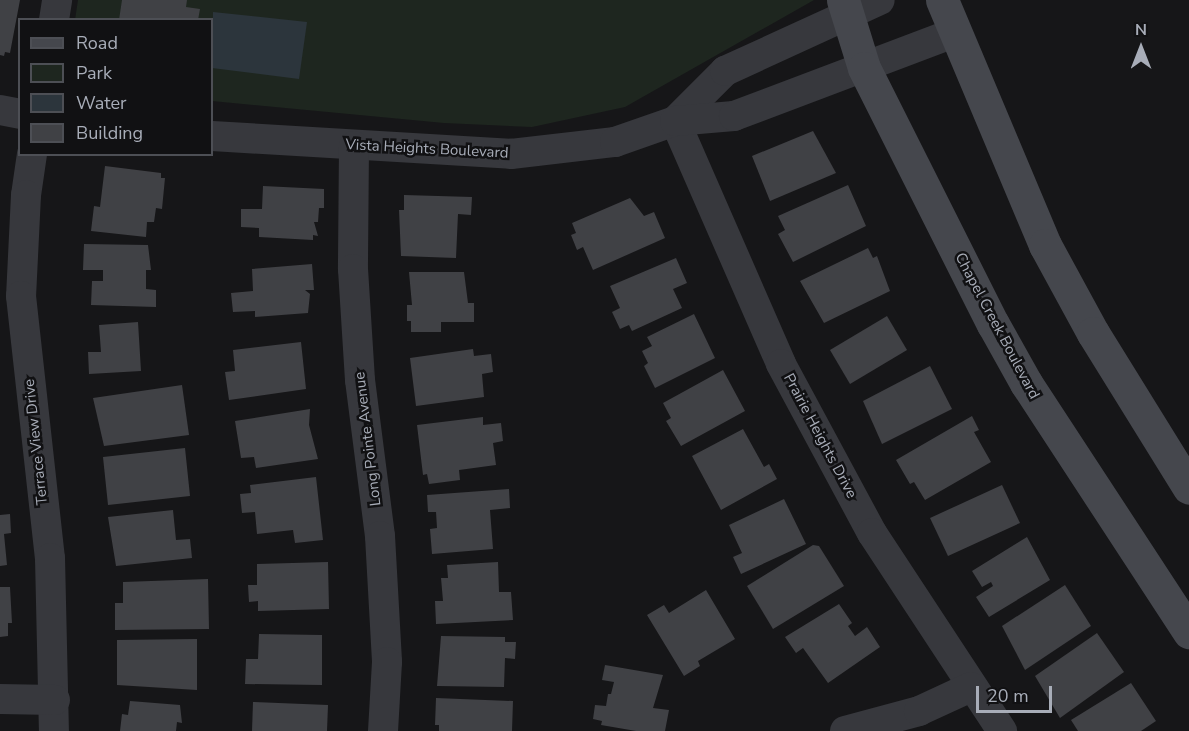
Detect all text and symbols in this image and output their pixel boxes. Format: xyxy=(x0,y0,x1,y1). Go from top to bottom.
legend xyxy=(18,18,213,156)
north arrow xyxy=(1111,18,1171,78)
text: N xyxy=(1135,19,1147,41)
text: Road xyxy=(76,31,118,55)
text: Park xyxy=(76,61,112,85)
text: Water xyxy=(76,91,127,115)
text: Building xyxy=(76,121,143,145)
street label: Vista Heights Boulevard xyxy=(345,136,509,162)
street label: Chapel Creek Boulevard xyxy=(951,250,1043,402)
street label: Prairie Heights Drive xyxy=(779,370,861,502)
street label: Long Pointe Avenue xyxy=(351,371,385,507)
street label: Terrace View Drive xyxy=(20,378,52,506)
scale bar xyxy=(979,674,1056,712)
text: 20 m xyxy=(987,684,1029,708)

